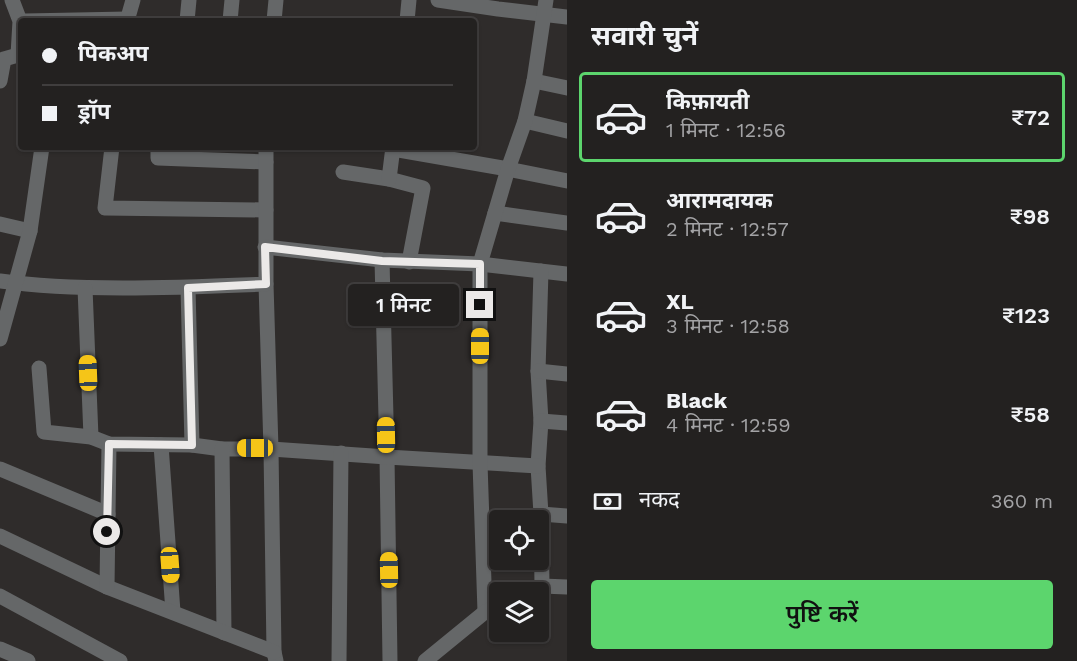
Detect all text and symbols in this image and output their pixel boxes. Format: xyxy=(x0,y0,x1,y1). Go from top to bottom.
text: सवारी चुनें xyxy=(591,20,698,52)
text: पिकअप xyxy=(78,41,149,66)
text: किफ़ायती xyxy=(666,89,750,114)
icon: car xyxy=(594,90,648,144)
text: ड्रॉप xyxy=(78,99,111,124)
text: ₹72 xyxy=(1011,105,1050,130)
text: 1 मिनट · 12:56 xyxy=(666,118,786,142)
text: आरामदायक xyxy=(666,188,773,213)
icon: car xyxy=(594,189,648,243)
text: ₹98 xyxy=(1010,204,1050,229)
text: 2 मिनट · 12:57 xyxy=(666,217,789,241)
callout: 1 मिनट xyxy=(348,284,459,326)
icon: car xyxy=(594,288,648,342)
text: XL xyxy=(666,289,694,314)
route end xyxy=(466,291,493,318)
text: 1 मिनट xyxy=(376,293,431,317)
text: ₹123 xyxy=(1002,303,1050,328)
text: 3 मिनट · 12:58 xyxy=(666,314,790,338)
car xyxy=(471,328,489,364)
car xyxy=(78,355,98,391)
icon: car xyxy=(594,387,648,441)
text: Black xyxy=(666,388,727,413)
text: ₹58 xyxy=(1011,402,1050,427)
text: 4 मिनट · 12:59 xyxy=(666,413,790,437)
car xyxy=(377,417,395,453)
car xyxy=(237,439,273,457)
icon: cash xyxy=(591,485,624,518)
text: नकद xyxy=(639,487,680,512)
text: 360 m xyxy=(991,489,1053,513)
map controls xyxy=(489,510,549,642)
button: locate xyxy=(489,510,549,570)
route start xyxy=(93,518,120,545)
car xyxy=(160,546,180,584)
car xyxy=(380,552,398,588)
button: पुष्टि करें xyxy=(591,580,1053,649)
button: layers xyxy=(489,582,549,642)

